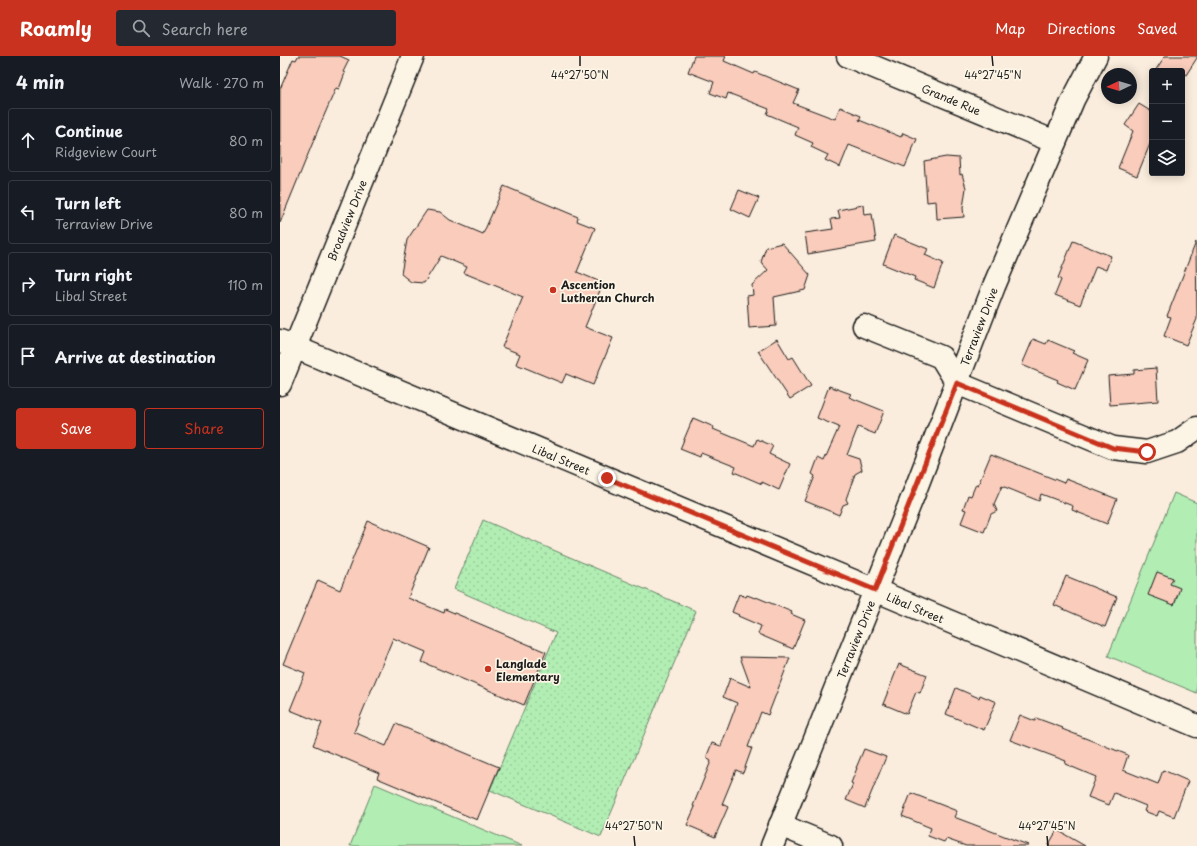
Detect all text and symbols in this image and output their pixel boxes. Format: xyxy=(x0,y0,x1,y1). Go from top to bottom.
search box xyxy=(116,10,396,46)
text: Roamly xyxy=(20,14,92,42)
icon: search xyxy=(130,17,152,39)
text: Search here xyxy=(162,17,248,40)
text: Map xyxy=(995,18,1025,39)
text: Directions xyxy=(1047,18,1115,39)
text: Saved xyxy=(1137,18,1177,39)
text: 44°27'50"N xyxy=(551,67,609,82)
text: 44°27'45"N xyxy=(965,67,1022,82)
north arrow xyxy=(1101,68,1137,104)
map controls xyxy=(1149,68,1185,176)
button: + xyxy=(1149,68,1185,104)
text: 4 min xyxy=(16,69,64,95)
text: Walk · 270 m xyxy=(179,73,264,92)
street label: Grande Rue xyxy=(919,79,984,119)
button: − xyxy=(1149,104,1185,140)
text: Continue xyxy=(55,119,123,142)
icon: ahead xyxy=(17,129,39,151)
text: 80 m xyxy=(229,131,263,150)
button: layers xyxy=(1149,140,1185,176)
text: Ridgeview Court xyxy=(55,142,157,161)
street label: Broadview Drive xyxy=(322,177,371,263)
text: Turn left xyxy=(55,191,121,214)
icon: left xyxy=(17,201,39,223)
text: 80 m xyxy=(229,203,263,222)
text: Terraview Drive xyxy=(55,214,153,233)
text: Turn right xyxy=(55,263,132,286)
icon: right xyxy=(17,273,39,295)
text: 110 m xyxy=(228,275,263,294)
place label: Ascention Lutheran Church xyxy=(560,276,655,306)
marker: Ascention Lutheran Church xyxy=(548,285,558,295)
street label: Terraview Drive xyxy=(956,285,1001,368)
text: Libal Street xyxy=(55,286,127,305)
icon: arrive xyxy=(17,345,39,367)
text: Arrive at destination xyxy=(55,345,216,368)
button: Save xyxy=(16,408,136,449)
button: Share xyxy=(144,408,264,449)
street label: Libal Street xyxy=(530,439,593,479)
route start xyxy=(1138,443,1156,461)
route end xyxy=(598,469,616,487)
street label: Libal Street xyxy=(884,587,947,627)
street label: Terraview Drive xyxy=(832,597,879,681)
place label: Langlade Elementary xyxy=(496,655,560,685)
marker: Langlade Elementary xyxy=(483,664,493,674)
text: 44°27'50"N xyxy=(605,818,663,833)
text: 44°27'45"N xyxy=(1019,818,1076,833)

